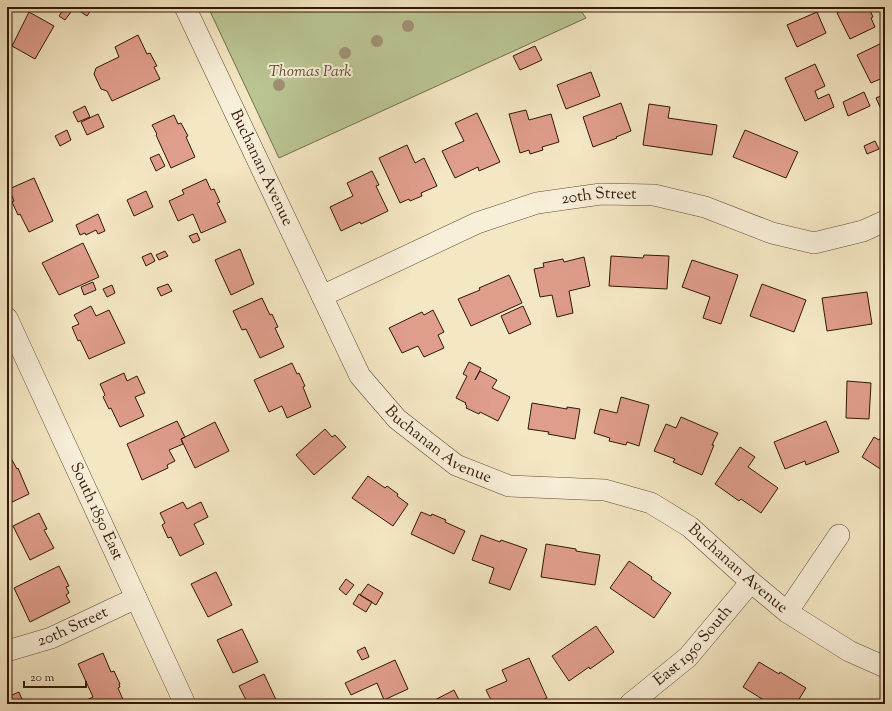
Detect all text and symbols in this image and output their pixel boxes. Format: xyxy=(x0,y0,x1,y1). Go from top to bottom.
park label: Thomas Park xyxy=(268,61,352,84)
street label: Buchanan Avenue xyxy=(224,106,299,230)
street label: 20th Street xyxy=(560,182,637,211)
street label: Buchanan Avenue xyxy=(379,401,495,489)
street label: South 1850 East xyxy=(64,459,129,565)
street label: Buchanan Avenue xyxy=(682,519,793,619)
street label: East 1950 South xyxy=(649,600,738,692)
street label: 20th Street xyxy=(35,601,112,653)
scale bar xyxy=(24,663,86,689)
text: 20 m xyxy=(30,669,55,687)

